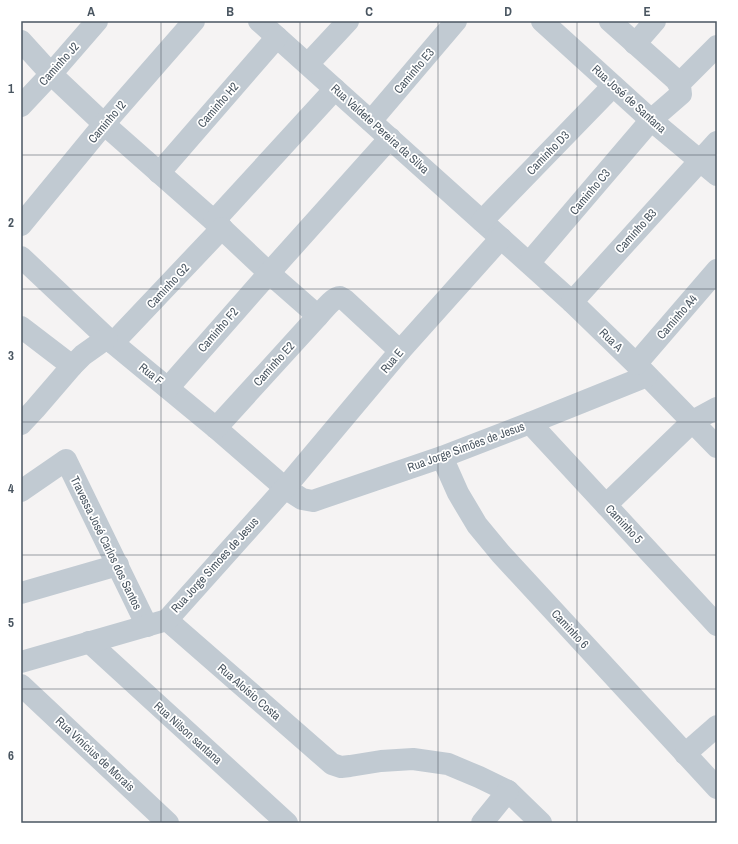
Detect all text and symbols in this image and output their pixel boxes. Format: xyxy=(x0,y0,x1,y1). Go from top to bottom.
text: A xyxy=(87,3,95,20)
text: B xyxy=(226,3,234,20)
text: C xyxy=(365,3,373,20)
text: D xyxy=(504,3,512,20)
text: E xyxy=(643,3,651,20)
street label: Caminho J2 xyxy=(35,39,83,89)
street label: Caminho E3 xyxy=(390,45,438,97)
street label: Rua José de Santana xyxy=(588,61,670,137)
street label: Caminho H2 xyxy=(194,79,242,131)
text: 1 xyxy=(8,80,14,97)
street label: Rua Valdete Pereira da Silva xyxy=(328,81,433,178)
street label: Caminho I2 xyxy=(85,97,129,147)
street label: Caminho D3 xyxy=(523,128,573,178)
street label: Caminho C3 xyxy=(566,166,614,218)
street label: Caminho B3 xyxy=(612,205,660,257)
text: 2 xyxy=(8,214,14,231)
street label: Caminho G2 xyxy=(143,260,193,312)
street label: Caminho A4 xyxy=(653,291,701,343)
street label: Caminho F2 xyxy=(194,304,242,356)
street label: Rua A xyxy=(596,325,627,355)
street label: Caminho E2 xyxy=(250,338,298,390)
street label: Rua E xyxy=(377,345,407,377)
text: 3 xyxy=(8,347,14,364)
street label: Rua F xyxy=(136,359,166,389)
street label: Rua Jorge Simões de Jesus xyxy=(405,418,527,476)
street label: Travessa José Carlos dos Santos xyxy=(67,474,145,613)
text: 4 xyxy=(8,480,14,497)
street label: Caminho 5 xyxy=(602,501,647,547)
street label: Rua Jorge Simoes de Jesus xyxy=(168,514,262,616)
street label: Caminho 6 xyxy=(548,606,592,652)
text: 5 xyxy=(8,614,14,631)
street label: Rua Aloísio Costa xyxy=(214,660,284,724)
street label: Rua Nilson santana xyxy=(151,698,226,768)
street label: Rua Vinícius de Morais xyxy=(52,713,138,795)
text: 6 xyxy=(8,747,14,764)

